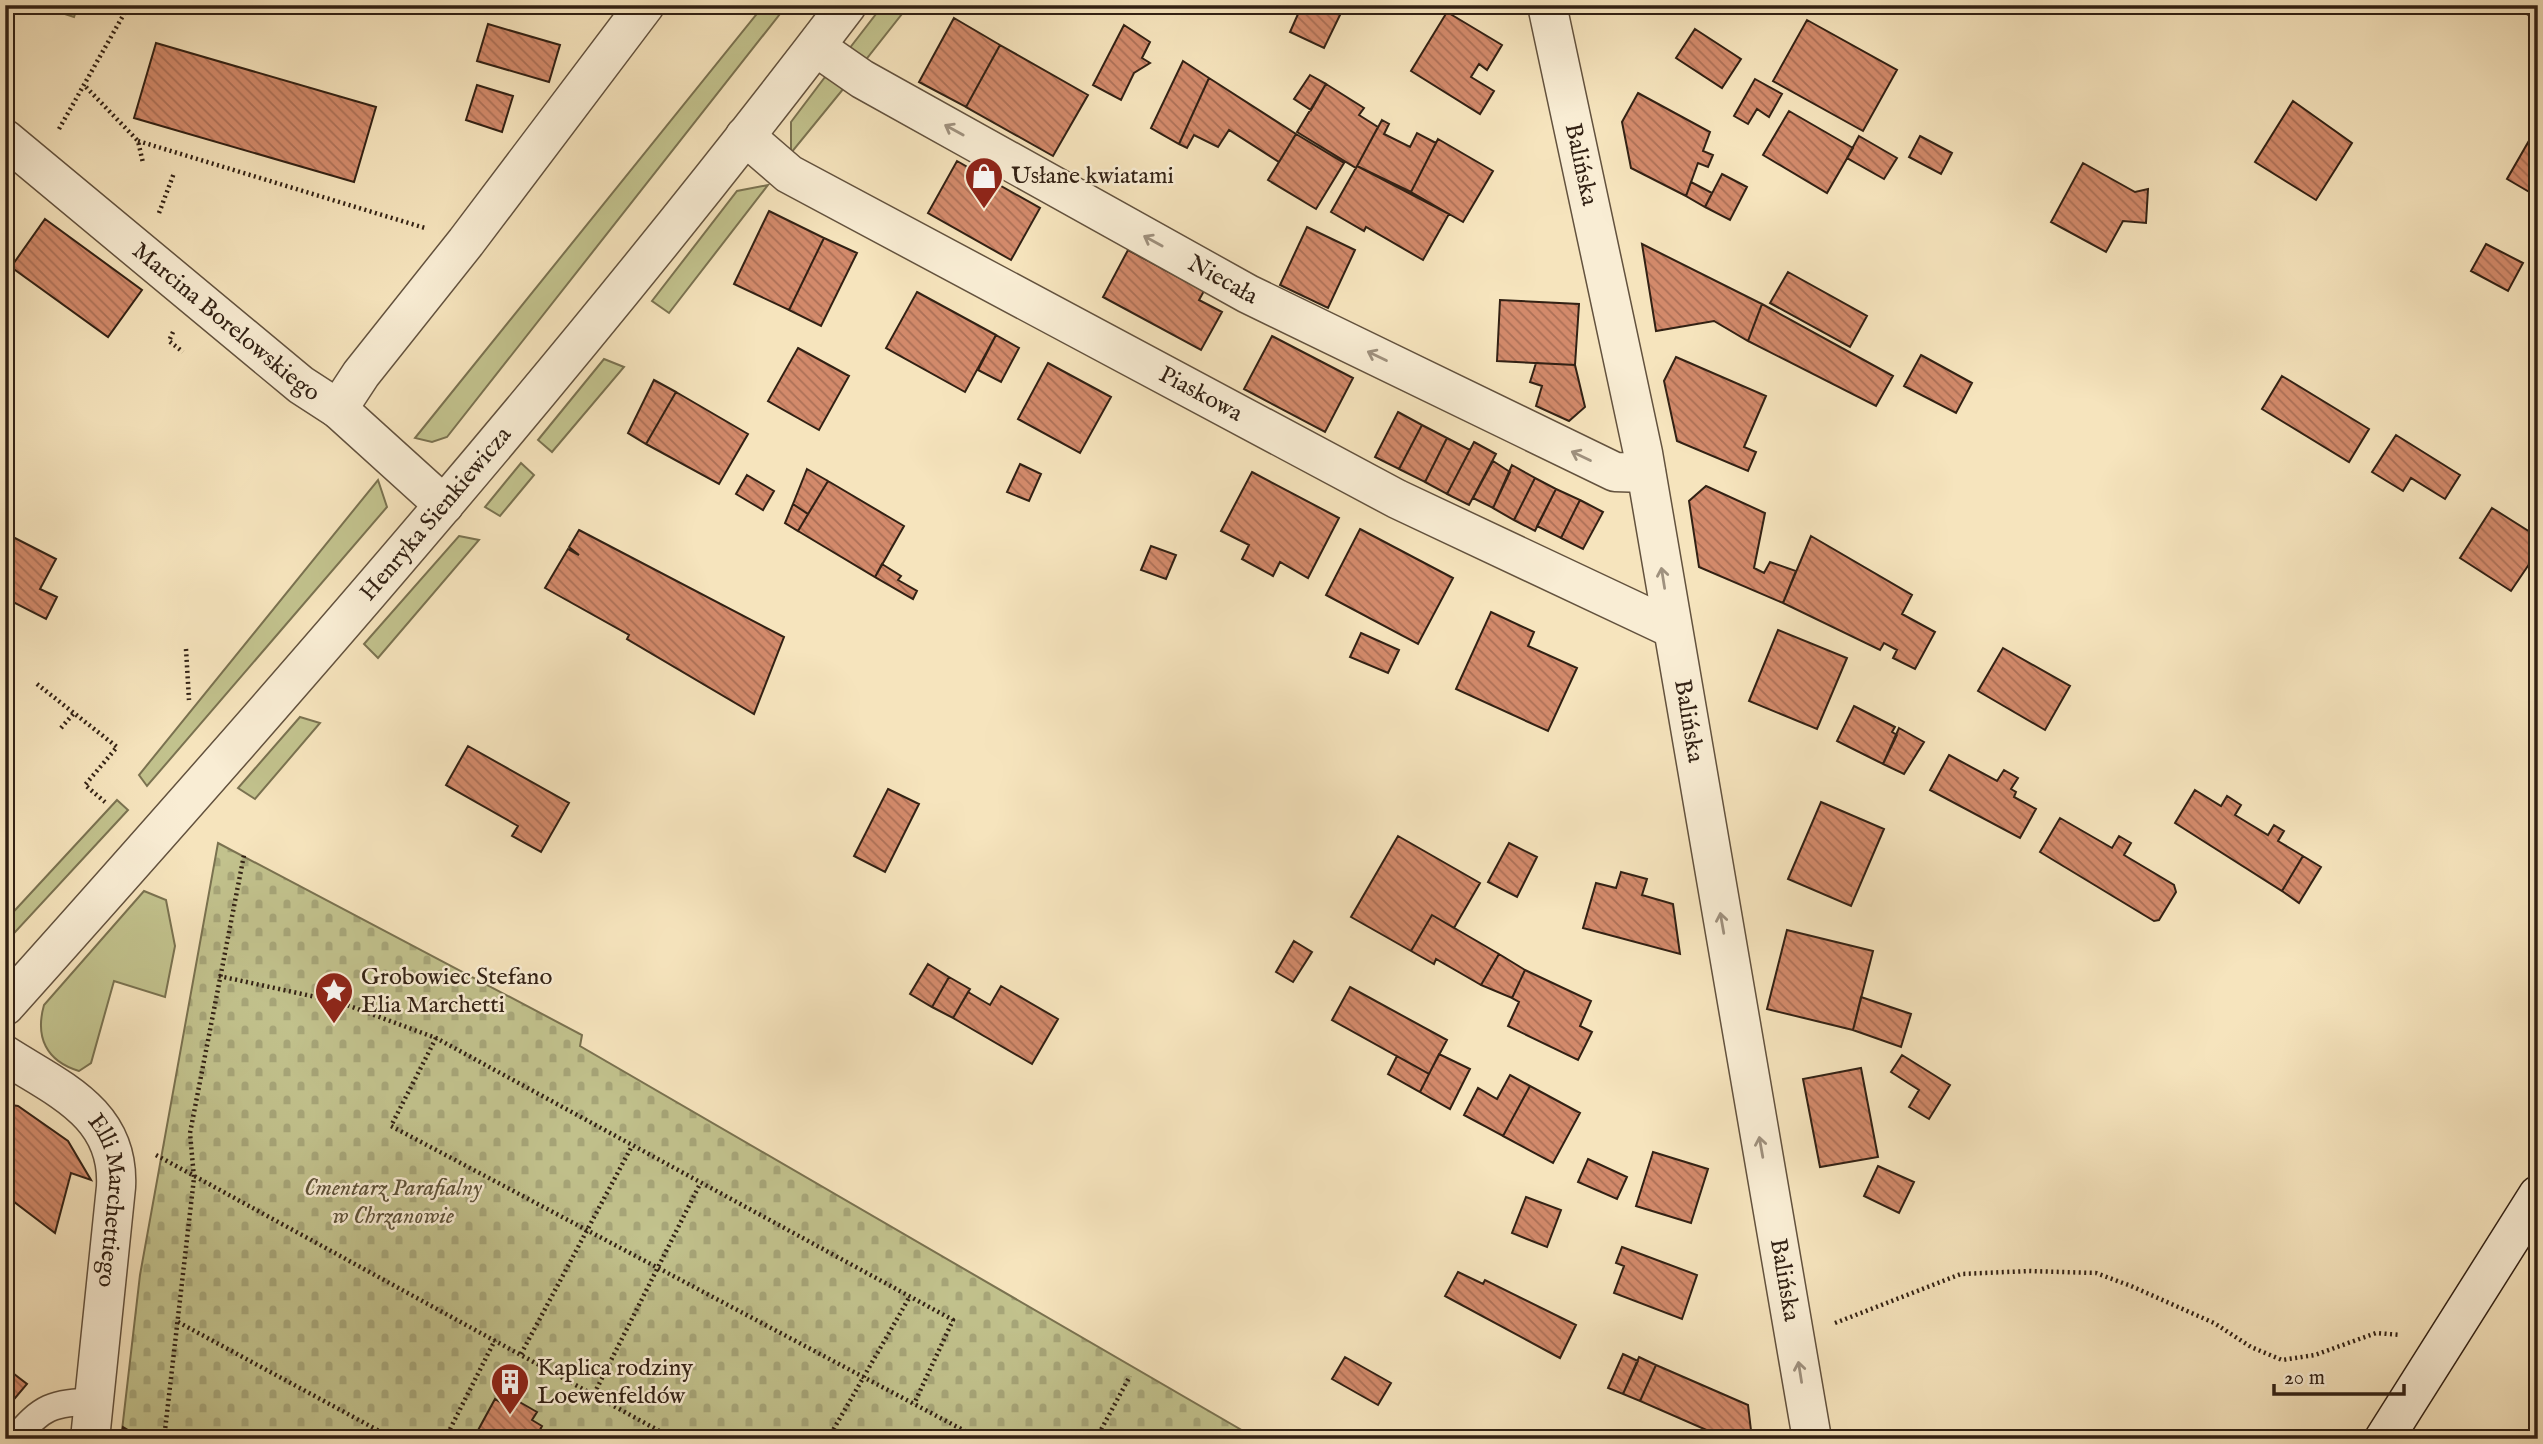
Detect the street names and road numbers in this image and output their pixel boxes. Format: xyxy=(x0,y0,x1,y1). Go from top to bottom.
street label: Balińska xyxy=(1557,120,1605,209)
street label: Marcina Borelowskiego xyxy=(125,235,326,409)
street label: Niecała xyxy=(1182,248,1263,312)
street label: Piaskowa xyxy=(1153,359,1249,429)
street label: Henryka Sienkiewicza xyxy=(353,420,519,608)
street label: Balińska xyxy=(1667,677,1711,765)
street label: Elli Marchettiego xyxy=(80,1107,132,1289)
street label: Balińska xyxy=(1762,1236,1807,1324)

